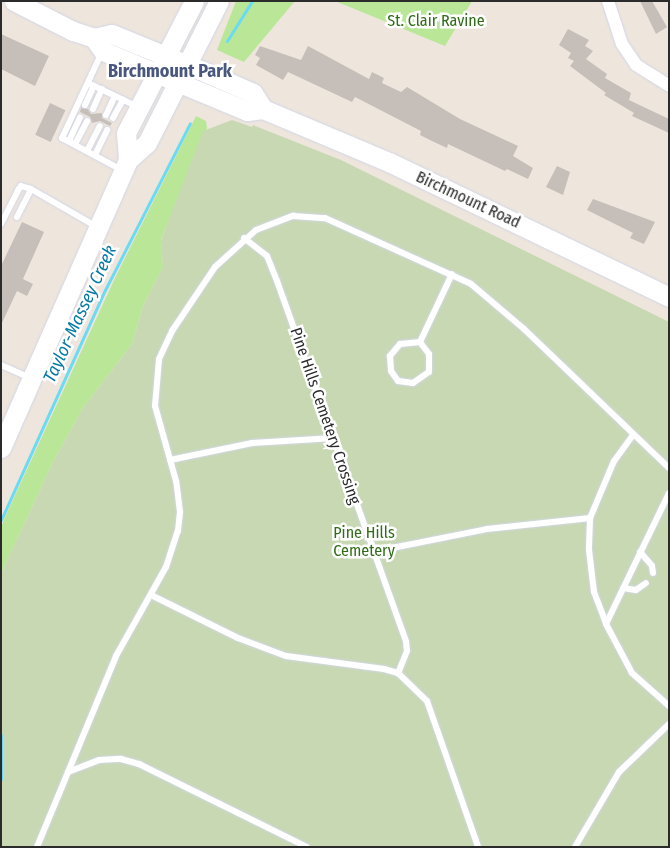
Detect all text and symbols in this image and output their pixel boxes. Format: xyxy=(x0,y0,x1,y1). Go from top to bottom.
park label: St. Clair Ravine xyxy=(387,11,485,31)
district label: Birchmount Park xyxy=(108,60,232,82)
street label: Birchmount Road xyxy=(413,167,523,233)
water label: Taylor-Massey Creek xyxy=(39,242,121,386)
street label: Pine Hills Cemetery Crossing xyxy=(286,325,364,507)
park label: Pine Hills Cemetery xyxy=(333,523,395,561)

